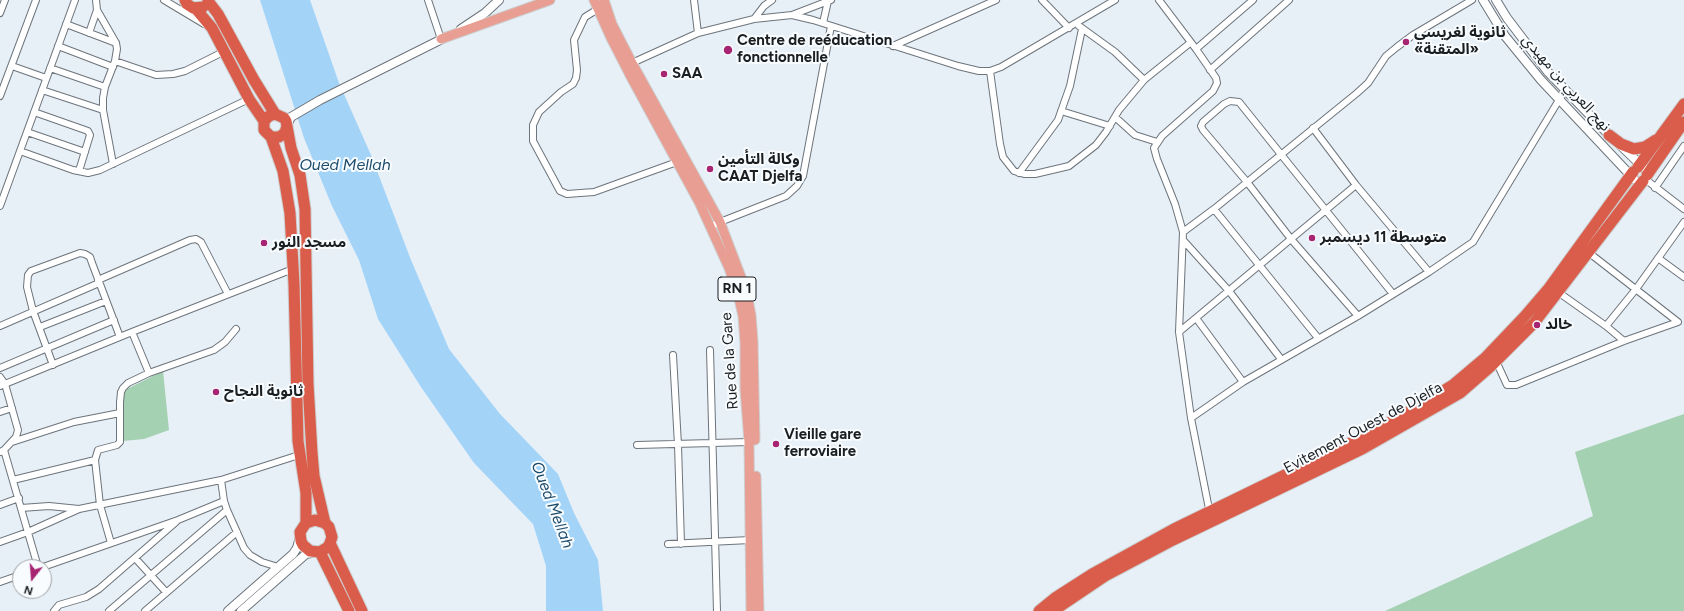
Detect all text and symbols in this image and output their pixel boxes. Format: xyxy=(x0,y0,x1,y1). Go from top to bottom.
place label: ثانوية لغريسي «المتقنة» xyxy=(1414,24,1506,59)
street label: نهج العربي بن مهيدي xyxy=(1518,31,1614,135)
place label: Centre de reéducation fonctionnelle xyxy=(737,32,892,67)
marker: ثانوية لغريسي «المتقنة» xyxy=(1401,37,1411,47)
marker: Centre de reéducation fonctionnelle xyxy=(722,44,734,56)
place label: SAA xyxy=(672,65,703,83)
marker: SAA xyxy=(659,69,669,79)
place label: وكالة التأمين CAAT Djelfa xyxy=(718,151,802,186)
water label: Oued Mellah xyxy=(299,155,391,175)
marker: وكالة التأمين CAAT Djelfa xyxy=(705,164,715,174)
place label: متوسطة 11 ديسمبر xyxy=(1320,229,1447,247)
marker: متوسطة 11 ديسمبر xyxy=(1307,233,1317,243)
place label: مسجد النور xyxy=(272,234,346,252)
marker: مسجد النور xyxy=(259,238,269,248)
road number: RN 1 xyxy=(718,277,756,301)
street label: Rue de la Gare xyxy=(718,312,742,410)
place label: خالد xyxy=(1545,316,1572,334)
marker: خالد xyxy=(1532,320,1542,330)
street label: Evitement Ouest de Djelfa xyxy=(1281,379,1445,477)
place label: ثانوية النجاح xyxy=(224,383,303,401)
marker: ثانوية النجاح xyxy=(211,387,221,397)
place label: Vieille gare ferroviaire xyxy=(784,426,861,461)
marker: Vieille gare ferroviaire xyxy=(771,439,781,449)
water label: Oued Mellah xyxy=(527,459,577,551)
north arrow xyxy=(12,559,52,599)
text: N xyxy=(23,583,35,597)

